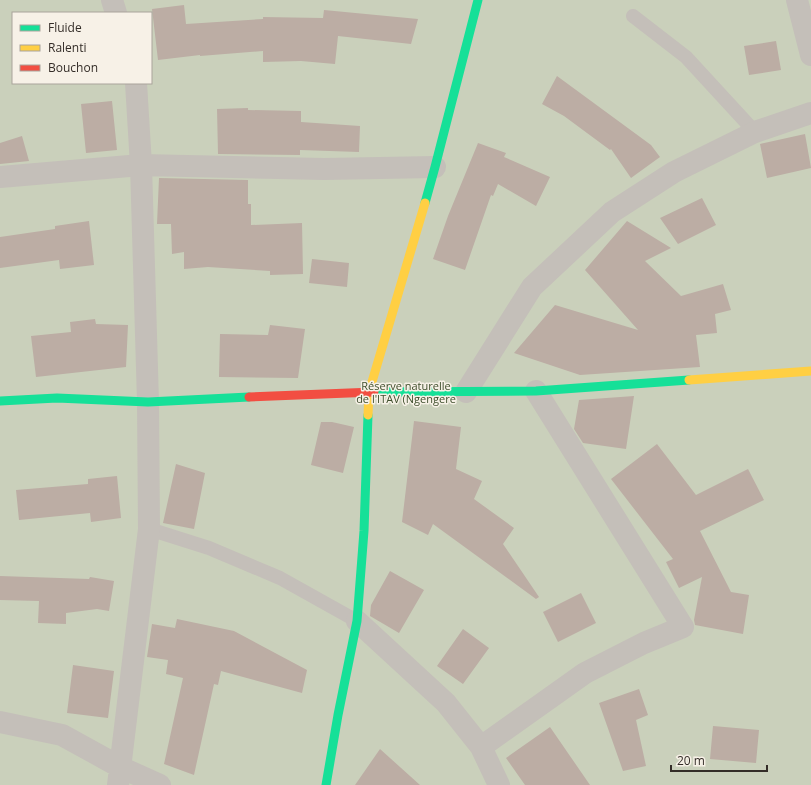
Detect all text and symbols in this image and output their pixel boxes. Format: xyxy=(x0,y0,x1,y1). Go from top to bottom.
legend xyxy=(12,12,152,84)
text: Fluide xyxy=(48,19,82,36)
text: Ralenti xyxy=(48,39,87,56)
text: Bouchon xyxy=(48,59,98,76)
park label: Réserve naturelle de l'ITAV (Ngengere xyxy=(356,378,456,406)
scale bar xyxy=(671,747,767,773)
text: 20 m xyxy=(677,752,705,769)

